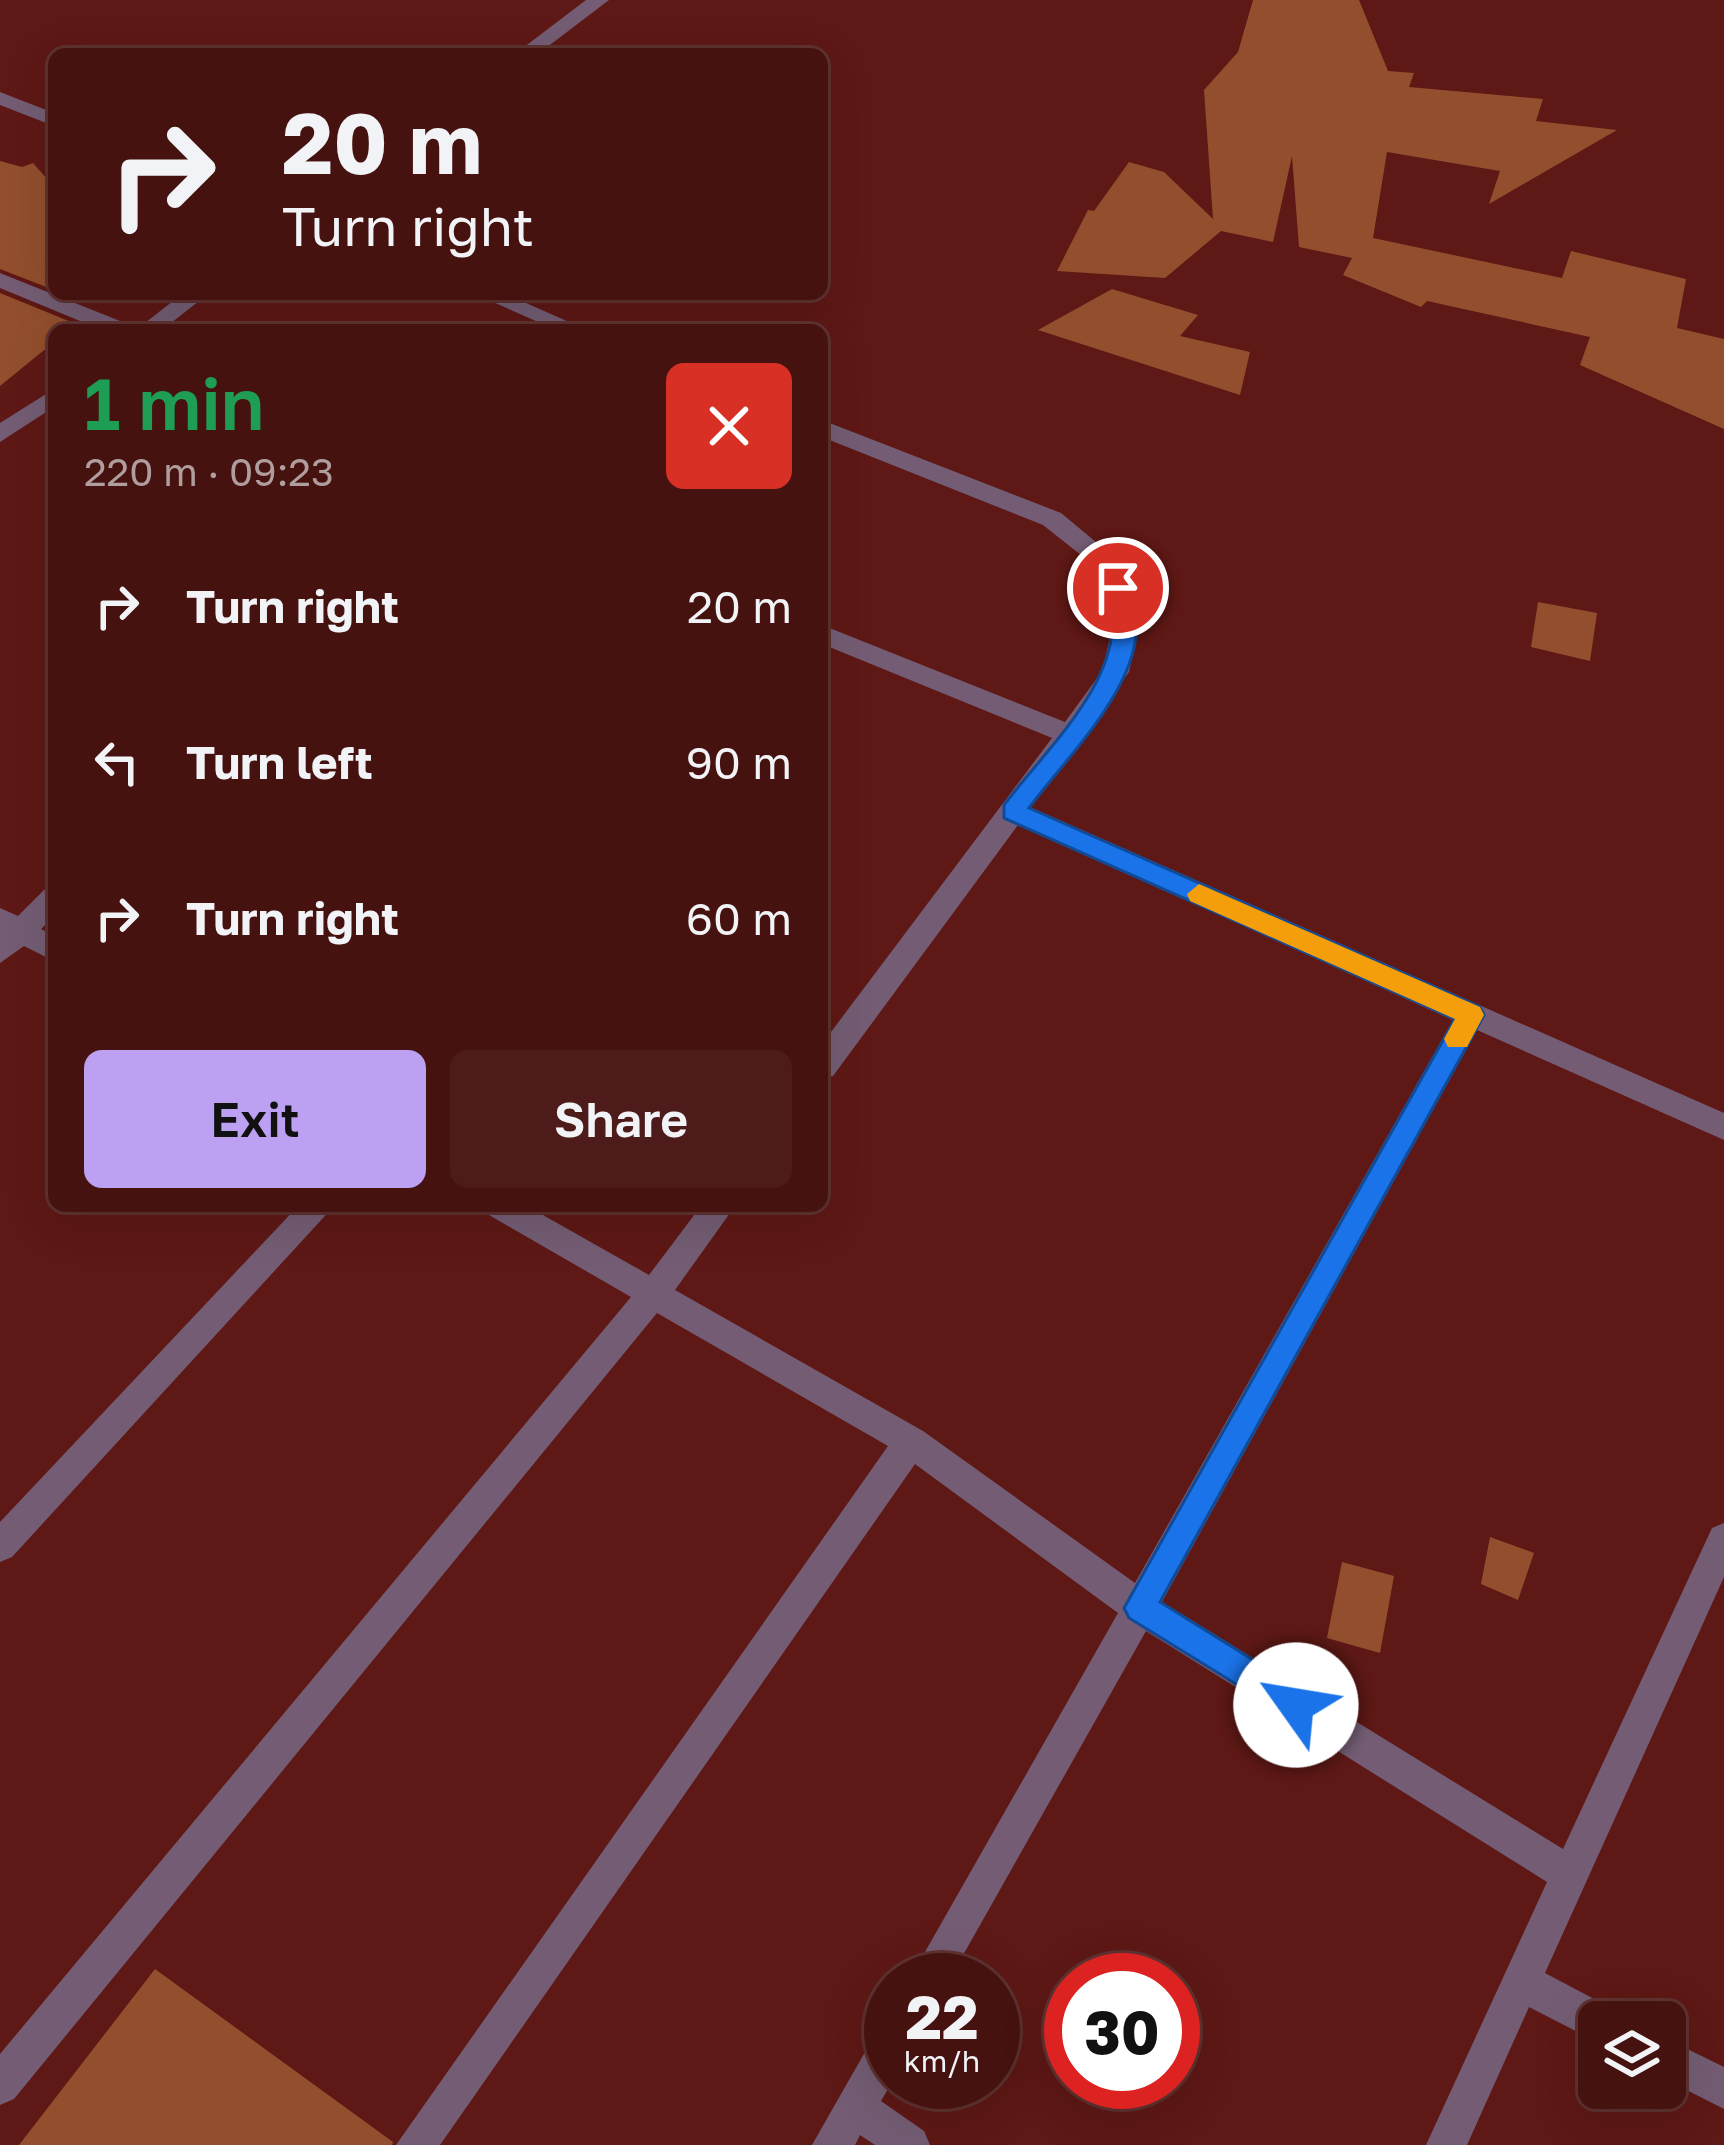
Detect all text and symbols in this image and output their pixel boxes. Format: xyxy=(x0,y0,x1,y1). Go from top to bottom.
text: 20 m xyxy=(282,92,482,192)
icon: right xyxy=(84,96,240,252)
text: Turn right xyxy=(282,193,534,258)
text: 1 min xyxy=(84,359,264,446)
button: close xyxy=(666,363,792,489)
text: 220 m · 09:23 xyxy=(84,448,334,495)
pin xyxy=(1067,537,1169,639)
icon: arrive xyxy=(1085,555,1151,621)
icon: right xyxy=(84,573,150,639)
text: Turn right xyxy=(186,579,399,633)
text: 20 m xyxy=(687,579,792,633)
icon: left xyxy=(84,729,150,795)
text: Turn left xyxy=(186,735,373,789)
text: 90 m xyxy=(686,735,792,789)
icon: right xyxy=(84,885,150,951)
text: Turn right xyxy=(186,891,399,945)
text: 60 m xyxy=(686,891,792,945)
button: Exit xyxy=(84,1050,426,1188)
button: Share xyxy=(450,1050,792,1188)
position arrow xyxy=(1233,1642,1359,1768)
speed limit sign: 30 xyxy=(1044,1953,1200,2109)
text: 22 xyxy=(905,1980,979,2052)
map controls xyxy=(1578,2001,1686,2109)
button: layers xyxy=(1578,2001,1686,2109)
text: km/h xyxy=(904,2043,980,2079)

